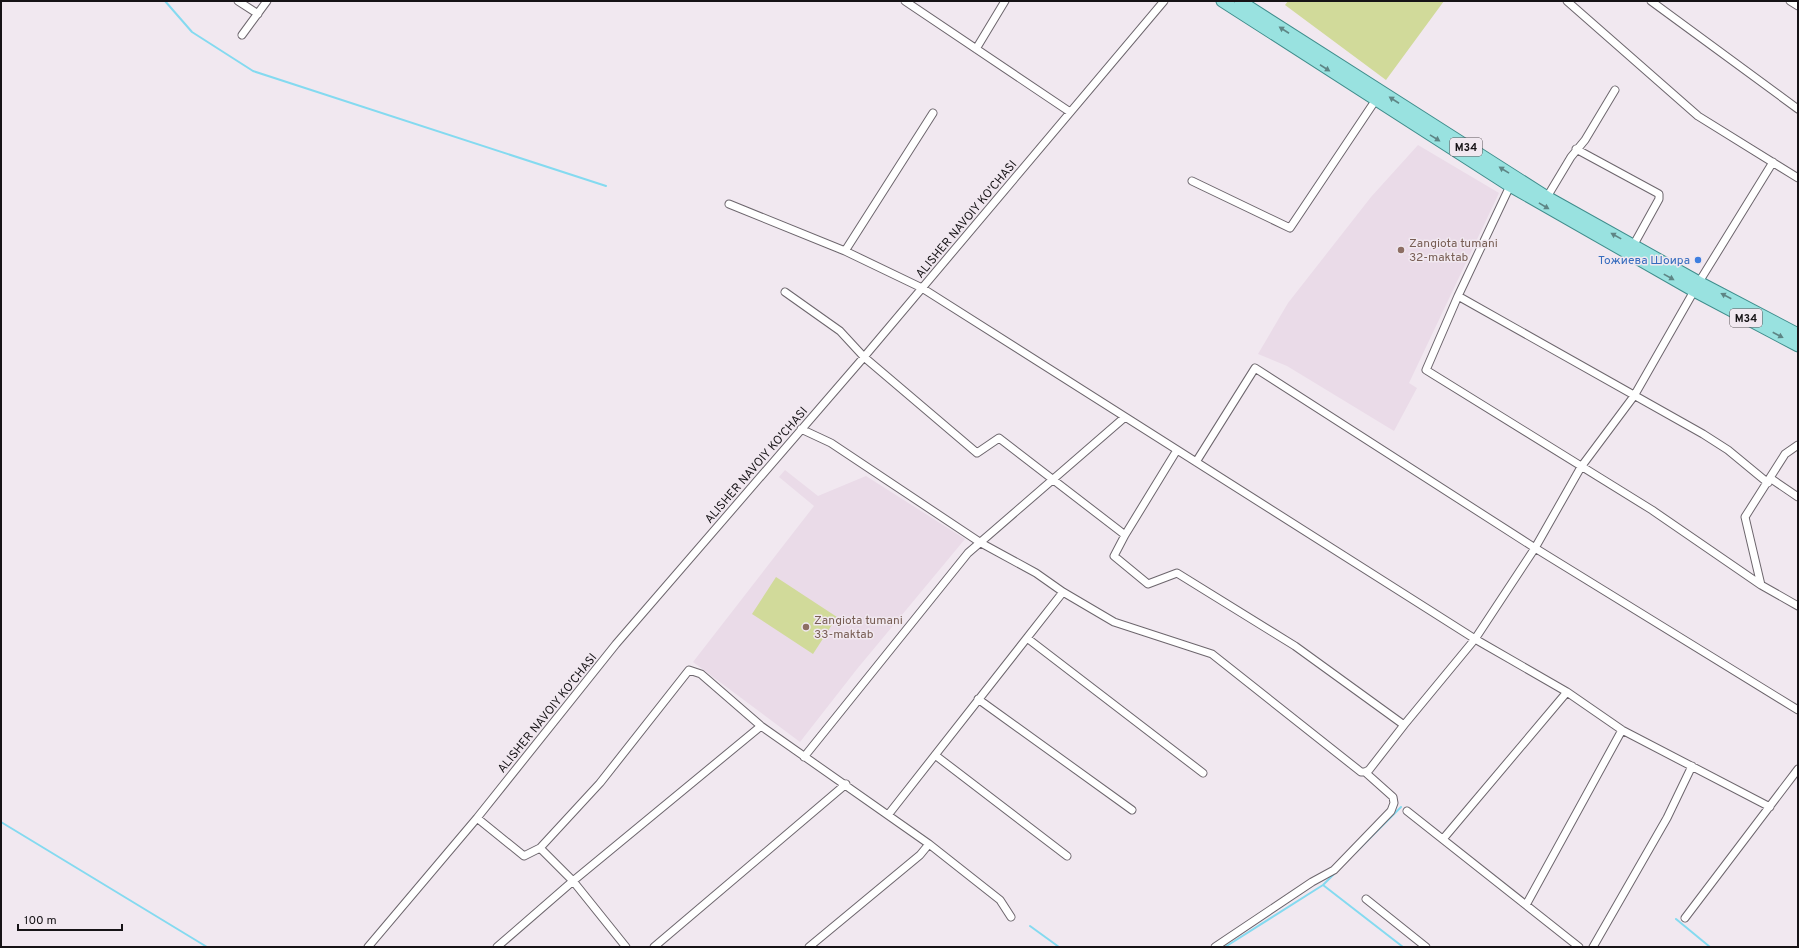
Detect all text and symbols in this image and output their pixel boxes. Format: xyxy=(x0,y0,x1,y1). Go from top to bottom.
one-way arrow xyxy=(1279,26,1290,34)
one-way arrow xyxy=(1320,64,1330,72)
one-way arrow xyxy=(1389,96,1399,104)
one-way arrow xyxy=(1429,135,1440,142)
road number: M34 xyxy=(1450,138,1482,156)
street label: ALISHER NAVOIY KO'CHASI xyxy=(913,157,1021,282)
one-way arrow xyxy=(1498,166,1509,174)
one-way arrow xyxy=(1538,202,1550,209)
one-way arrow xyxy=(1610,232,1622,239)
place label: Zangiota tumani 32-maktab xyxy=(1409,236,1498,266)
marker: Zangiota tumani 32-maktab xyxy=(1396,245,1406,255)
place label: Тожиева Шоира xyxy=(1598,253,1690,269)
marker: Тожиева Шоира xyxy=(1693,255,1703,265)
one-way arrow xyxy=(1663,274,1675,280)
one-way arrow xyxy=(1721,293,1732,300)
road number: M34 xyxy=(1730,309,1762,327)
one-way arrow xyxy=(1772,332,1784,339)
street label: ALISHER NAVOIY KO'CHASI xyxy=(702,404,812,527)
place label: Zangiota tumani 33-maktab xyxy=(814,613,903,643)
marker: Zangiota tumani 33-maktab xyxy=(801,622,811,632)
street label: ALISHER NAVOIY KO'CHASI xyxy=(495,651,601,777)
scale bar xyxy=(18,906,122,932)
text: 100 m xyxy=(24,913,57,929)

